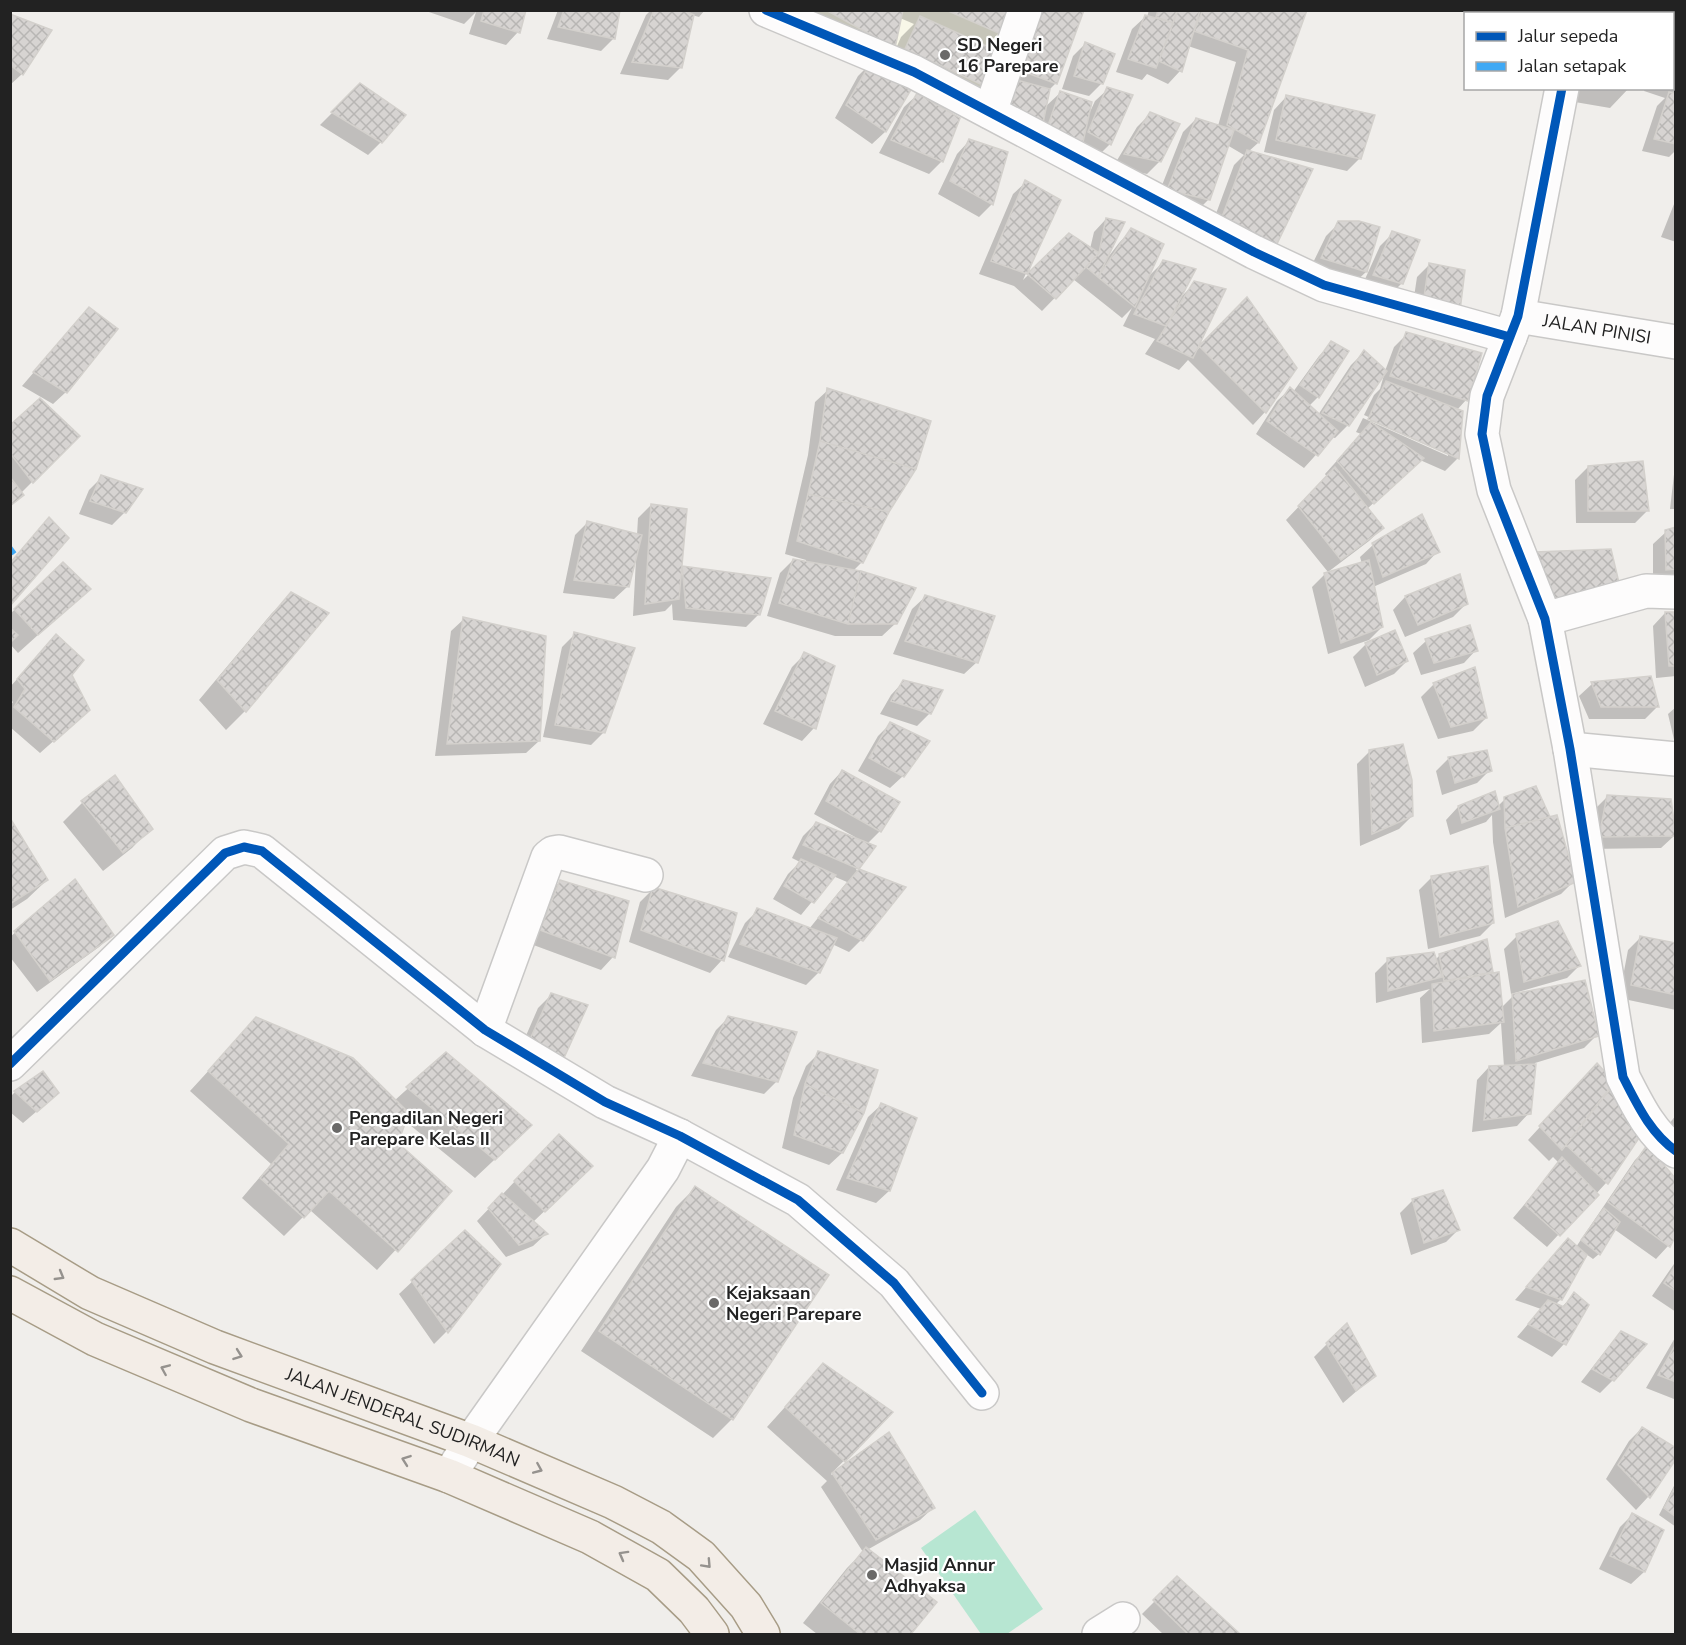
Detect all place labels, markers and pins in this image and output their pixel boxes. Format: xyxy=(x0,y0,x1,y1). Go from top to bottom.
place label: SD Negeri 16 Parepare xyxy=(957,33,1059,78)
marker: SD Negeri 16 Parepare xyxy=(938,48,952,62)
place label: Pengadilan Negeri Parepare Kelas II xyxy=(349,1106,503,1151)
marker: Pengadilan Negeri Parepare Kelas II xyxy=(330,1121,344,1135)
place label: Kejaksaan Negeri Parepare xyxy=(726,1281,862,1326)
marker: Kejaksaan Negeri Parepare xyxy=(707,1296,721,1310)
place label: Masjid Annur Adhyaksa xyxy=(884,1553,995,1598)
marker: Masjid Annur Adhyaksa xyxy=(865,1568,879,1582)

